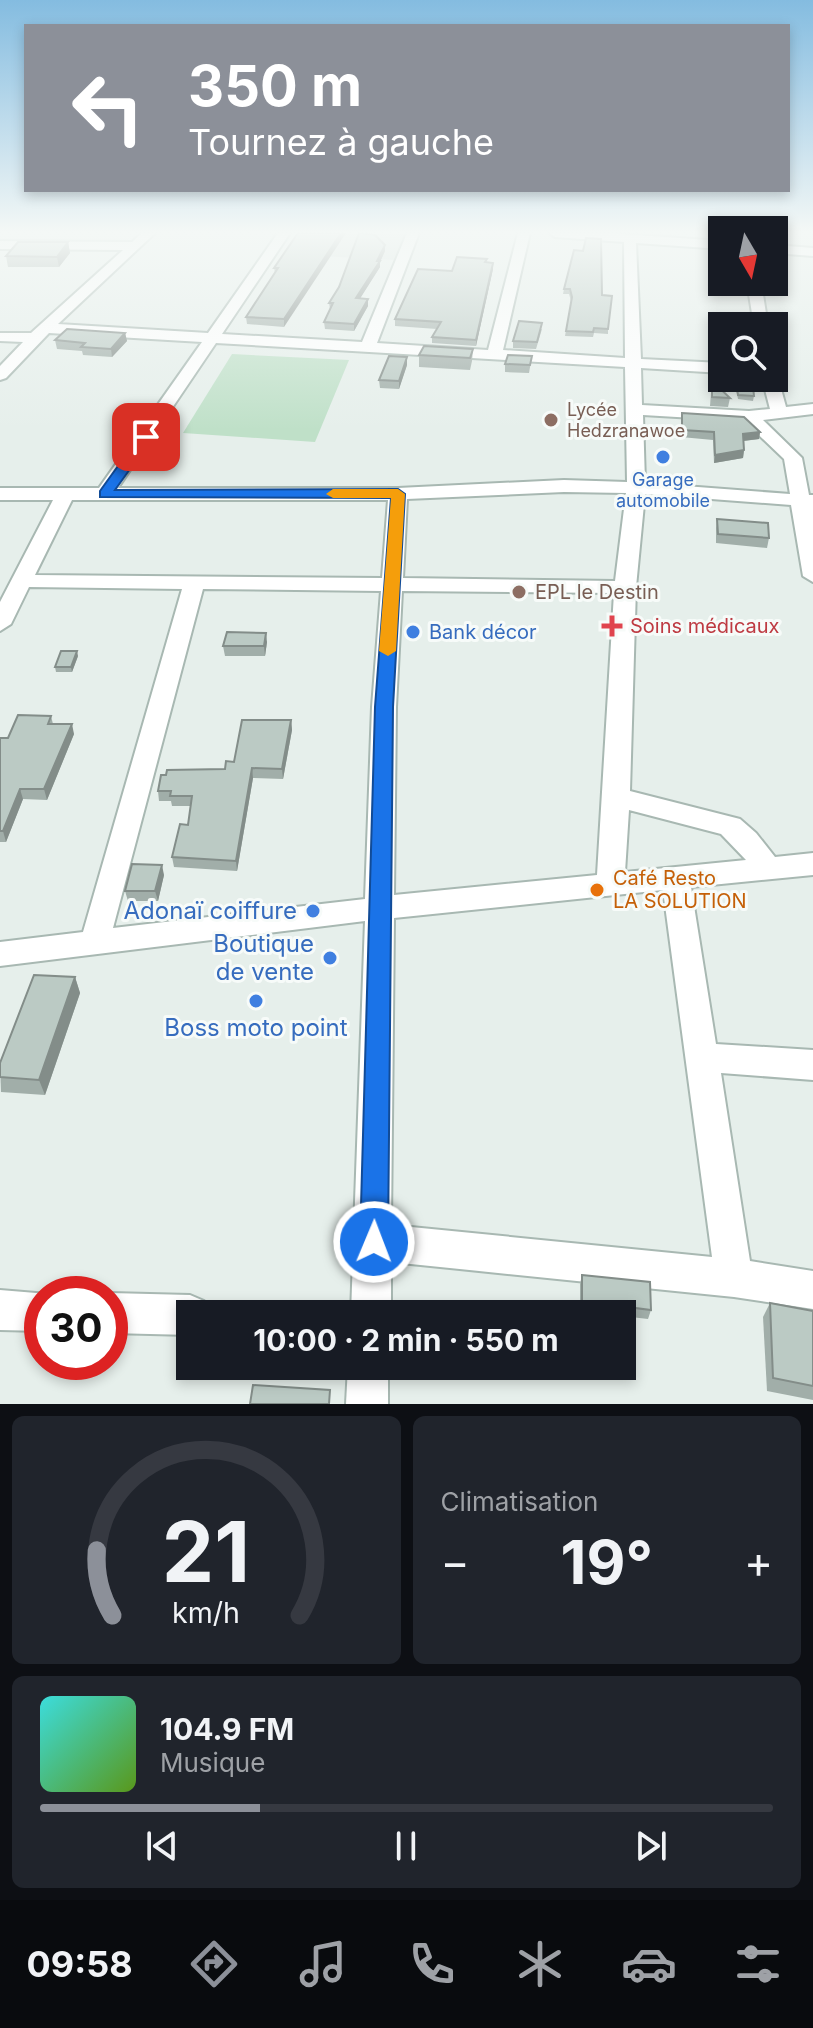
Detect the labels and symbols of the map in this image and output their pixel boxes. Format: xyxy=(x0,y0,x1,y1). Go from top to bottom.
north arrow xyxy=(708,216,788,296)
place label: Lycée Hedzranawoe xyxy=(567,399,685,441)
pin xyxy=(112,403,180,471)
marker: Lycée Hedzranawoe xyxy=(542,411,560,429)
marker: Garage automobile xyxy=(654,448,672,466)
place label: Garage automobile xyxy=(616,469,710,511)
place label: EPL le Destin xyxy=(535,580,659,604)
marker: EPL le Destin xyxy=(510,583,528,601)
place label: Soins médicaux xyxy=(630,614,780,638)
marker: Soins médicaux xyxy=(601,615,623,637)
place label: Bank décor xyxy=(429,620,537,644)
marker: Bank décor xyxy=(404,623,422,641)
place label: Café Resto LA SOLUTION xyxy=(613,866,747,913)
marker: Café Resto LA SOLUTION xyxy=(588,881,606,899)
place label: Adonaï coiffure xyxy=(124,896,297,925)
marker: Adonaï coiffure xyxy=(304,902,322,920)
place label: Boutique de vente xyxy=(213,929,314,986)
marker: Boutique de vente xyxy=(321,949,339,967)
marker: Boss moto point xyxy=(247,992,265,1010)
place label: Boss moto point xyxy=(164,1013,348,1042)
position arrow xyxy=(332,1200,416,1284)
speed limit sign: 30 xyxy=(24,1276,128,1380)

